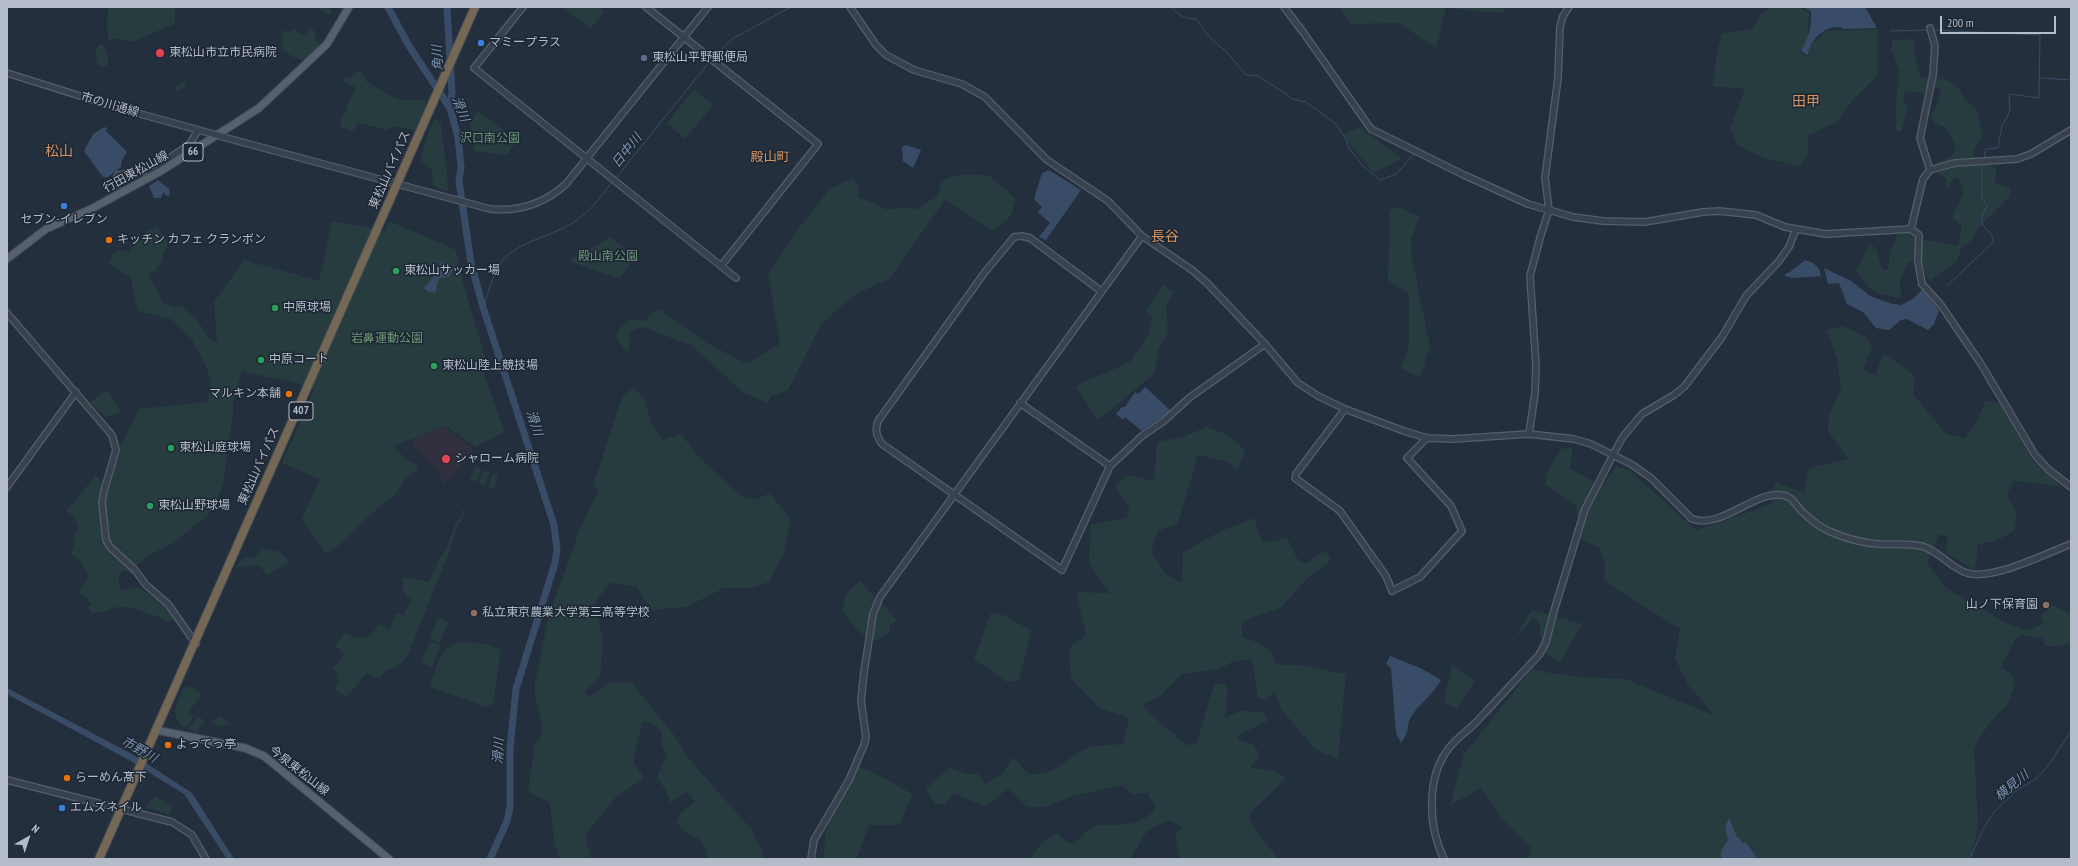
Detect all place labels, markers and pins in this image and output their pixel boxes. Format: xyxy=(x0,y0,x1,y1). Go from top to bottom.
place label: マミープラス xyxy=(489,36,561,50)
marker: マミープラス xyxy=(476,38,486,48)
place label: 東松山市立市民病院 xyxy=(169,46,277,60)
marker: 東松山市立市民病院 xyxy=(154,47,166,59)
place label: 東松山平野郵便局 xyxy=(652,51,748,65)
marker: 東松山平野郵便局 xyxy=(639,53,649,63)
marker: セブン-イレブン xyxy=(59,201,69,211)
place label: セブン-イレブン xyxy=(20,213,108,227)
place label: キッチン カフェ クランボン xyxy=(117,233,266,247)
marker: キッチン カフェ クランボン xyxy=(104,235,114,245)
place label: 東松山サッカー場 xyxy=(404,264,500,278)
marker: 東松山サッカー場 xyxy=(391,266,401,276)
place label: 中原球場 xyxy=(283,301,331,315)
marker: 中原球場 xyxy=(270,303,280,313)
place label: 中原コート xyxy=(269,353,329,367)
marker: 中原コート xyxy=(256,355,266,365)
place label: 東松山陸上競技場 xyxy=(442,359,538,373)
marker: 東松山陸上競技場 xyxy=(429,361,439,371)
place label: マルキン本舗 xyxy=(209,387,281,401)
marker: マルキン本舗 xyxy=(284,389,294,399)
place label: 東松山庭球場 xyxy=(179,441,251,455)
marker: 東松山庭球場 xyxy=(166,443,176,453)
place label: シャローム病院 xyxy=(455,452,539,466)
marker: シャローム病院 xyxy=(440,453,452,465)
place label: 東松山野球場 xyxy=(158,499,230,513)
marker: 東松山野球場 xyxy=(145,501,155,511)
place label: 山ノ下保育園 xyxy=(1966,598,2038,612)
marker: 山ノ下保育園 xyxy=(2041,600,2051,610)
place label: 私立東京農業大学第三高等学校 xyxy=(482,606,650,620)
marker: 私立東京農業大学第三高等学校 xyxy=(469,608,479,618)
place label: よってっ亭 xyxy=(176,738,236,752)
marker: よってっ亭 xyxy=(163,740,173,750)
place label: らーめん髙下 xyxy=(75,771,147,785)
marker: らーめん髙下 xyxy=(62,773,72,783)
place label: エムズネイル xyxy=(70,801,142,815)
marker: エムズネイル xyxy=(57,803,67,813)

